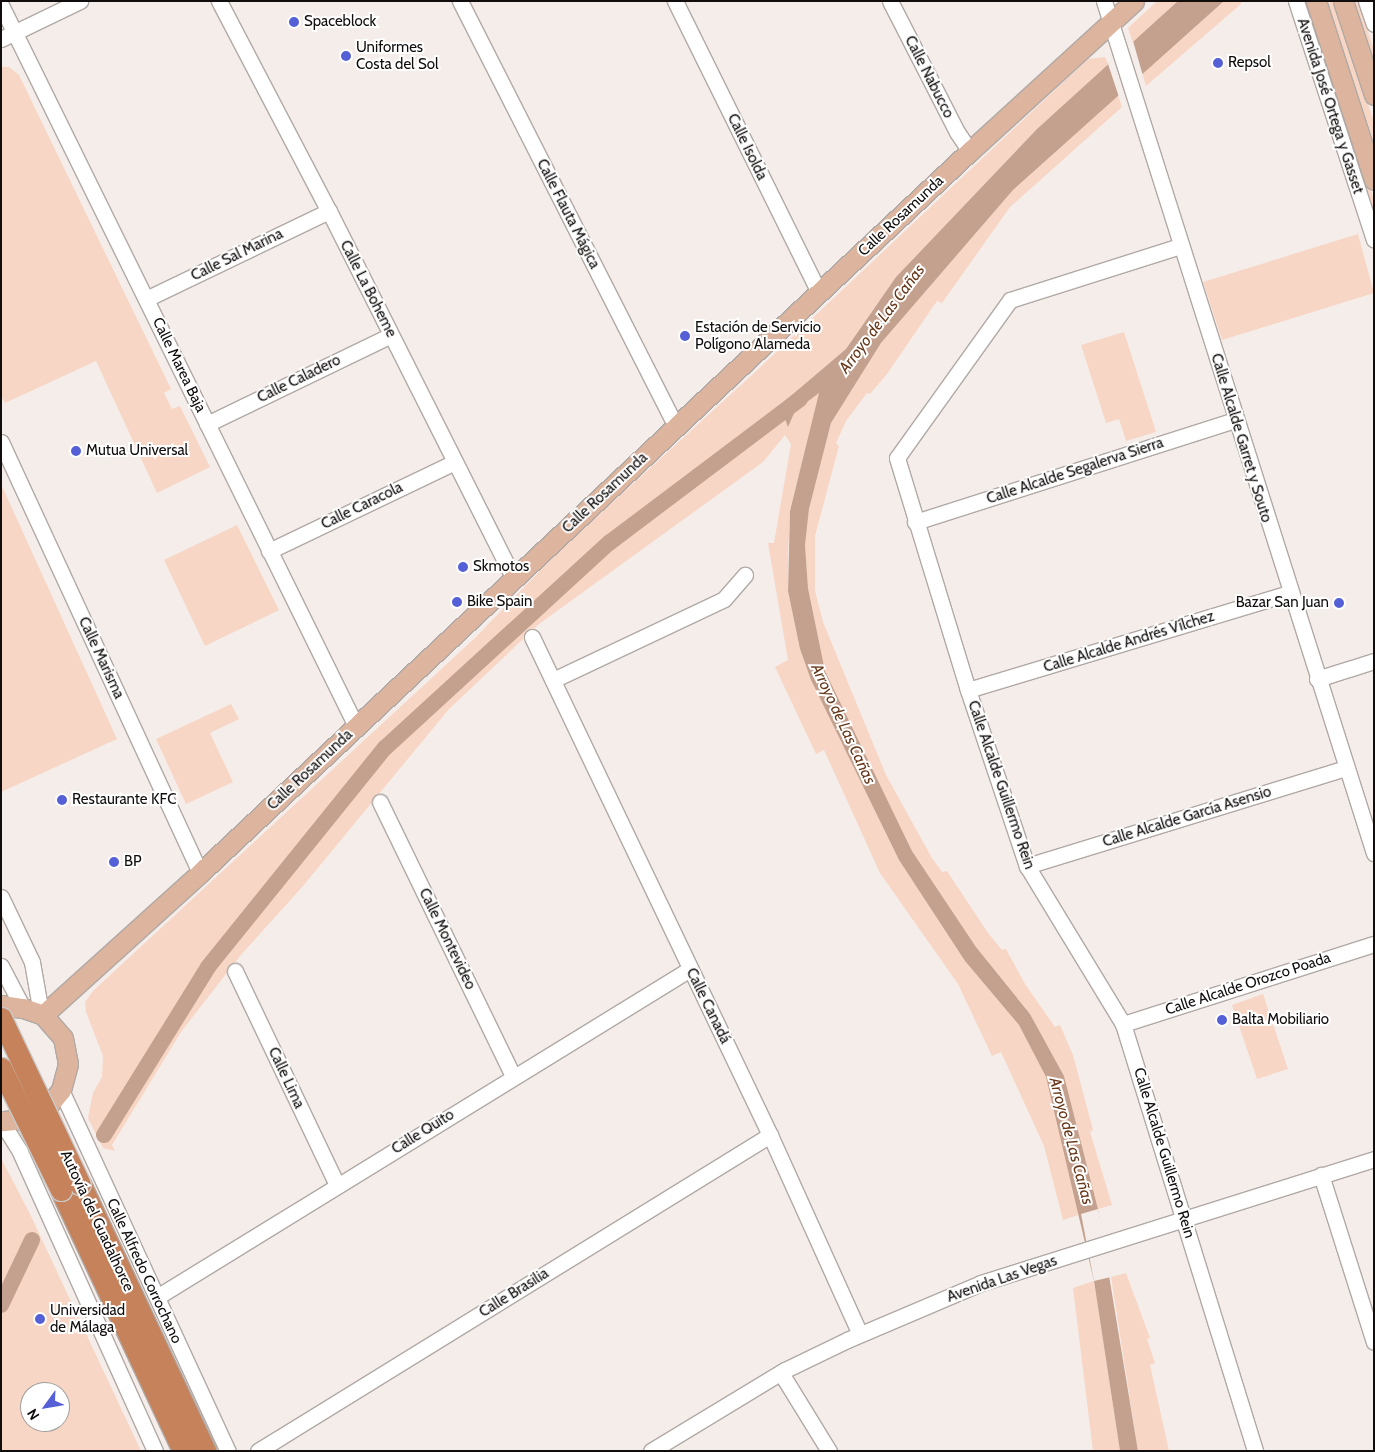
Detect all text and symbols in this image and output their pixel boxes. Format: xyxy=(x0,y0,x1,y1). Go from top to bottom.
place label: Spaceblock xyxy=(304,13,376,31)
marker: Spaceblock xyxy=(288,16,300,28)
street label: Avenida José Ortega y Gasset xyxy=(1293,16,1367,196)
street label: Calle Nabucco xyxy=(901,33,957,121)
place label: Uniformes Costa del Sol xyxy=(356,38,439,73)
marker: Uniformes Costa del Sol xyxy=(340,50,352,62)
place label: Repsol xyxy=(1228,54,1271,72)
marker: Repsol xyxy=(1212,57,1224,69)
street label: Calle Isolda xyxy=(723,111,771,183)
street label: Calle Flauta Mágica xyxy=(533,156,603,272)
street label: Calle Rosamunda xyxy=(855,172,947,260)
street label: Calle Sal Marina xyxy=(188,225,286,285)
street label: Calle La Boheme xyxy=(336,237,400,341)
water label: Arroyo de Las Cañas xyxy=(835,261,929,377)
street label: Calle Marea Baja xyxy=(148,315,210,415)
place label: Estación de Servicio Polígono Alameda xyxy=(695,318,821,353)
marker: Estación de Servicio Polígono Alameda xyxy=(679,330,691,342)
street label: Calle Caladero xyxy=(254,351,344,407)
street label: Calle Alcalde Garret y Souto xyxy=(1207,351,1275,525)
street label: Calle Alcalde Segalerva Sierra xyxy=(984,434,1166,508)
place label: Mutua Universal xyxy=(86,442,188,460)
marker: Mutua Universal xyxy=(70,445,82,457)
street label: Calle Rosamunda xyxy=(559,449,651,537)
street label: Calle Caracola xyxy=(318,479,406,533)
place label: Skmotos xyxy=(473,558,529,576)
marker: Skmotos xyxy=(457,561,469,573)
place label: Bike Spain xyxy=(467,593,532,611)
place label: Bazar San Juan xyxy=(1236,594,1329,612)
marker: Bike Spain xyxy=(451,596,463,608)
marker: Bazar San Juan xyxy=(1333,597,1345,609)
street label: Calle Alcalde Andrés Vílchez xyxy=(1041,607,1217,677)
street label: Calle Marisma xyxy=(74,614,128,702)
water label: Arroyo de Las Cañas xyxy=(807,661,879,787)
street label: Calle Alcalde Guillermo Rein xyxy=(964,698,1038,872)
street label: Calle Rosamunda xyxy=(264,726,356,814)
street label: Calle Alcalde García Asensio xyxy=(1100,783,1274,851)
place label: Restaurante KFC xyxy=(72,791,176,809)
marker: Restaurante KFC xyxy=(56,794,68,806)
place label: BP xyxy=(124,853,142,871)
marker: BP xyxy=(108,856,120,868)
street label: Calle Montevideo xyxy=(415,885,479,993)
street label: Calle Alcalde Orozco Poada xyxy=(1163,949,1333,1019)
street label: Calle Canadá xyxy=(682,965,734,1047)
place label: Balta Mobiliario xyxy=(1232,1011,1329,1029)
marker: Balta Mobiliario xyxy=(1216,1014,1228,1026)
street label: Calle Lima xyxy=(264,1044,308,1112)
street label: Calle Alcalde Guillermo Rein xyxy=(1129,1066,1199,1240)
water label: Arroyo de Las Cañas xyxy=(1045,1075,1097,1207)
street label: Calle Quito xyxy=(388,1106,458,1158)
street label: Autovía del Guadalhorce xyxy=(56,1148,138,1294)
street label: Calle Alfredo Corrochano xyxy=(102,1196,186,1346)
street label: Avenida Las Vegas xyxy=(945,1252,1059,1306)
street label: Calle Brasilia xyxy=(476,1265,552,1321)
place label: Universidad de Málaga xyxy=(50,1301,125,1336)
marker: Universidad de Málaga xyxy=(34,1313,46,1325)
north arrow xyxy=(20,1382,70,1432)
text: N xyxy=(23,1405,43,1423)

